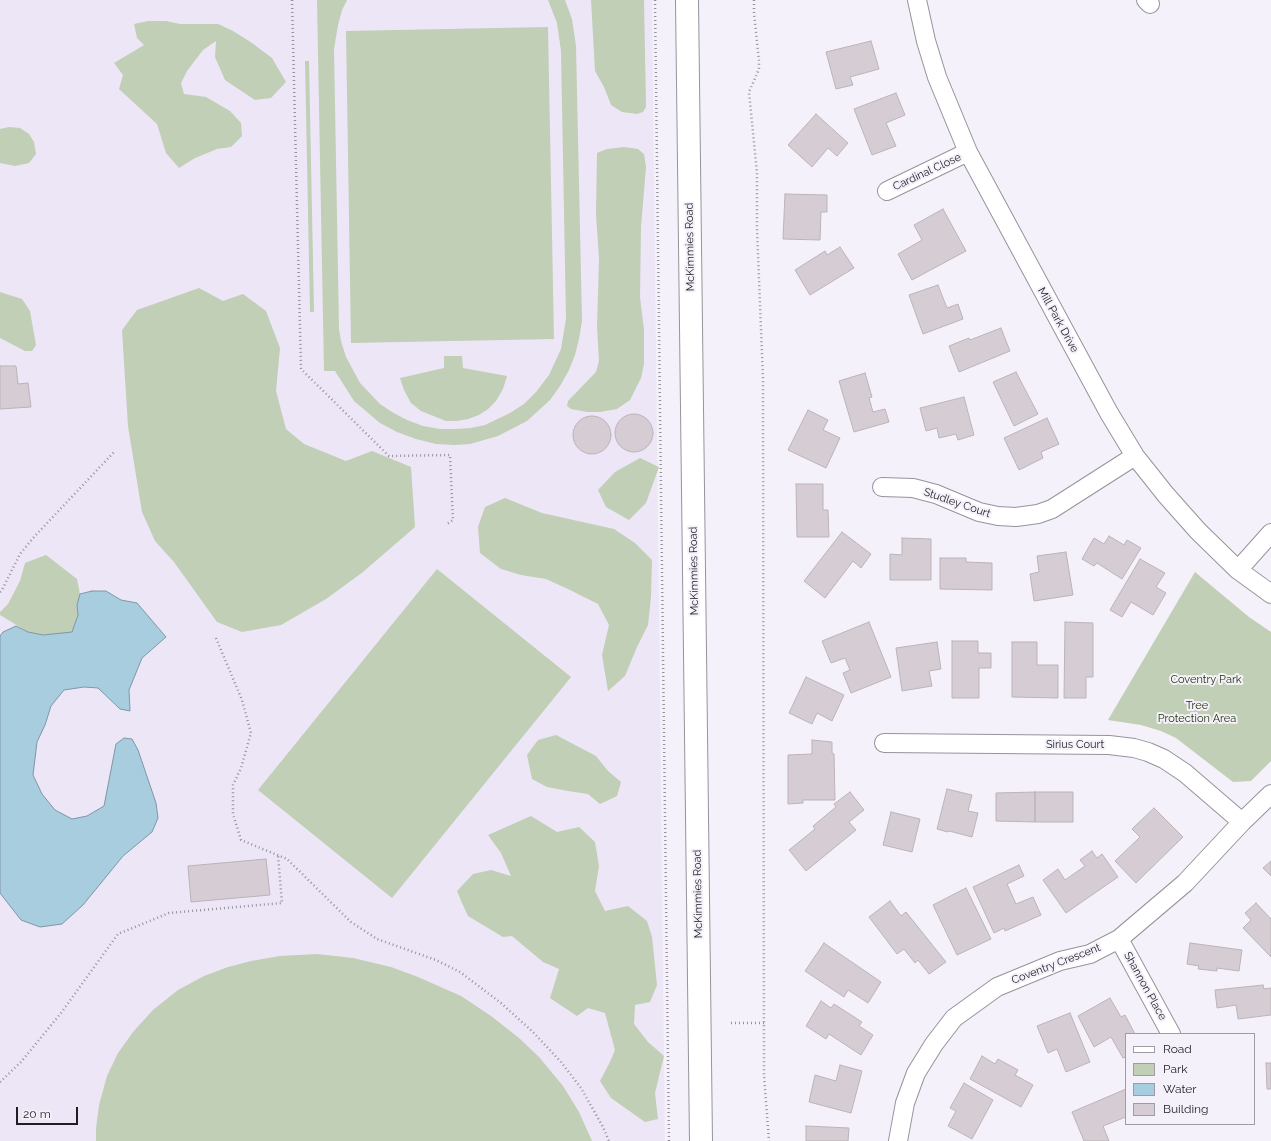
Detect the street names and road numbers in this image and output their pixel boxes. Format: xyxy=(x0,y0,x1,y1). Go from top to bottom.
street label: Cardinal Close xyxy=(891,150,963,194)
street label: McKimmies Road xyxy=(683,203,697,291)
street label: Mill Park Drive xyxy=(1035,285,1081,355)
street label: Studley Court xyxy=(922,485,992,521)
street label: McKimmies Road xyxy=(687,527,701,615)
street label: Sirius Court xyxy=(1046,738,1104,752)
street label: McKimmies Road xyxy=(691,850,705,938)
street label: Coventry Crescent xyxy=(1010,941,1102,987)
street label: Shannon Place xyxy=(1121,950,1169,1022)

